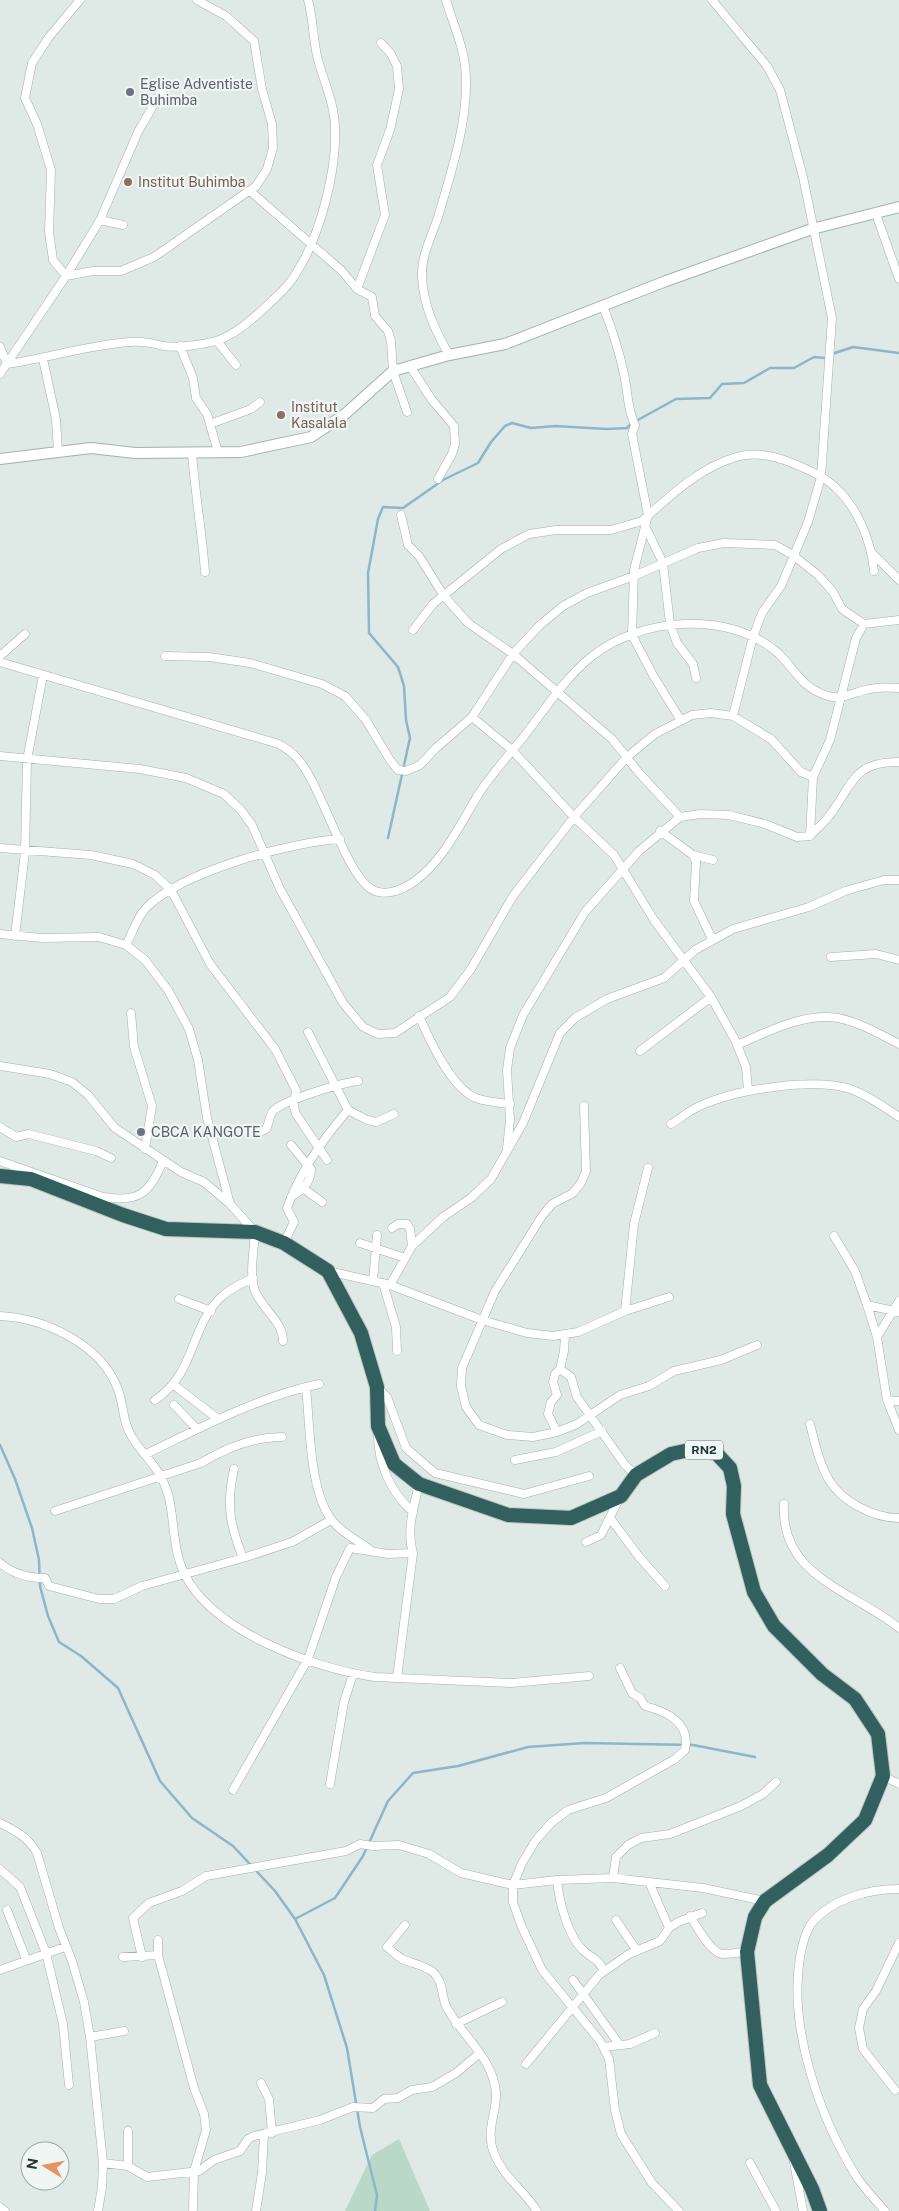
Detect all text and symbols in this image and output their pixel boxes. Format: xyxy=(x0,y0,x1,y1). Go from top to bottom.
place label: Eglise Adventiste Buhimba xyxy=(140,76,253,108)
marker: Eglise Adventiste Buhimba xyxy=(124,86,136,98)
place label: Institut Buhimba xyxy=(138,174,246,190)
marker: Institut Buhimba xyxy=(122,176,134,188)
place label: Institut Kasalala xyxy=(291,399,347,431)
marker: Institut Kasalala xyxy=(275,409,287,421)
place label: CBCA KANGOTE xyxy=(151,1124,261,1140)
marker: CBCA KANGOTE xyxy=(135,1126,147,1138)
road number: RN2 xyxy=(685,1440,723,1460)
north arrow xyxy=(20,2141,70,2191)
text: N xyxy=(23,2157,41,2171)

